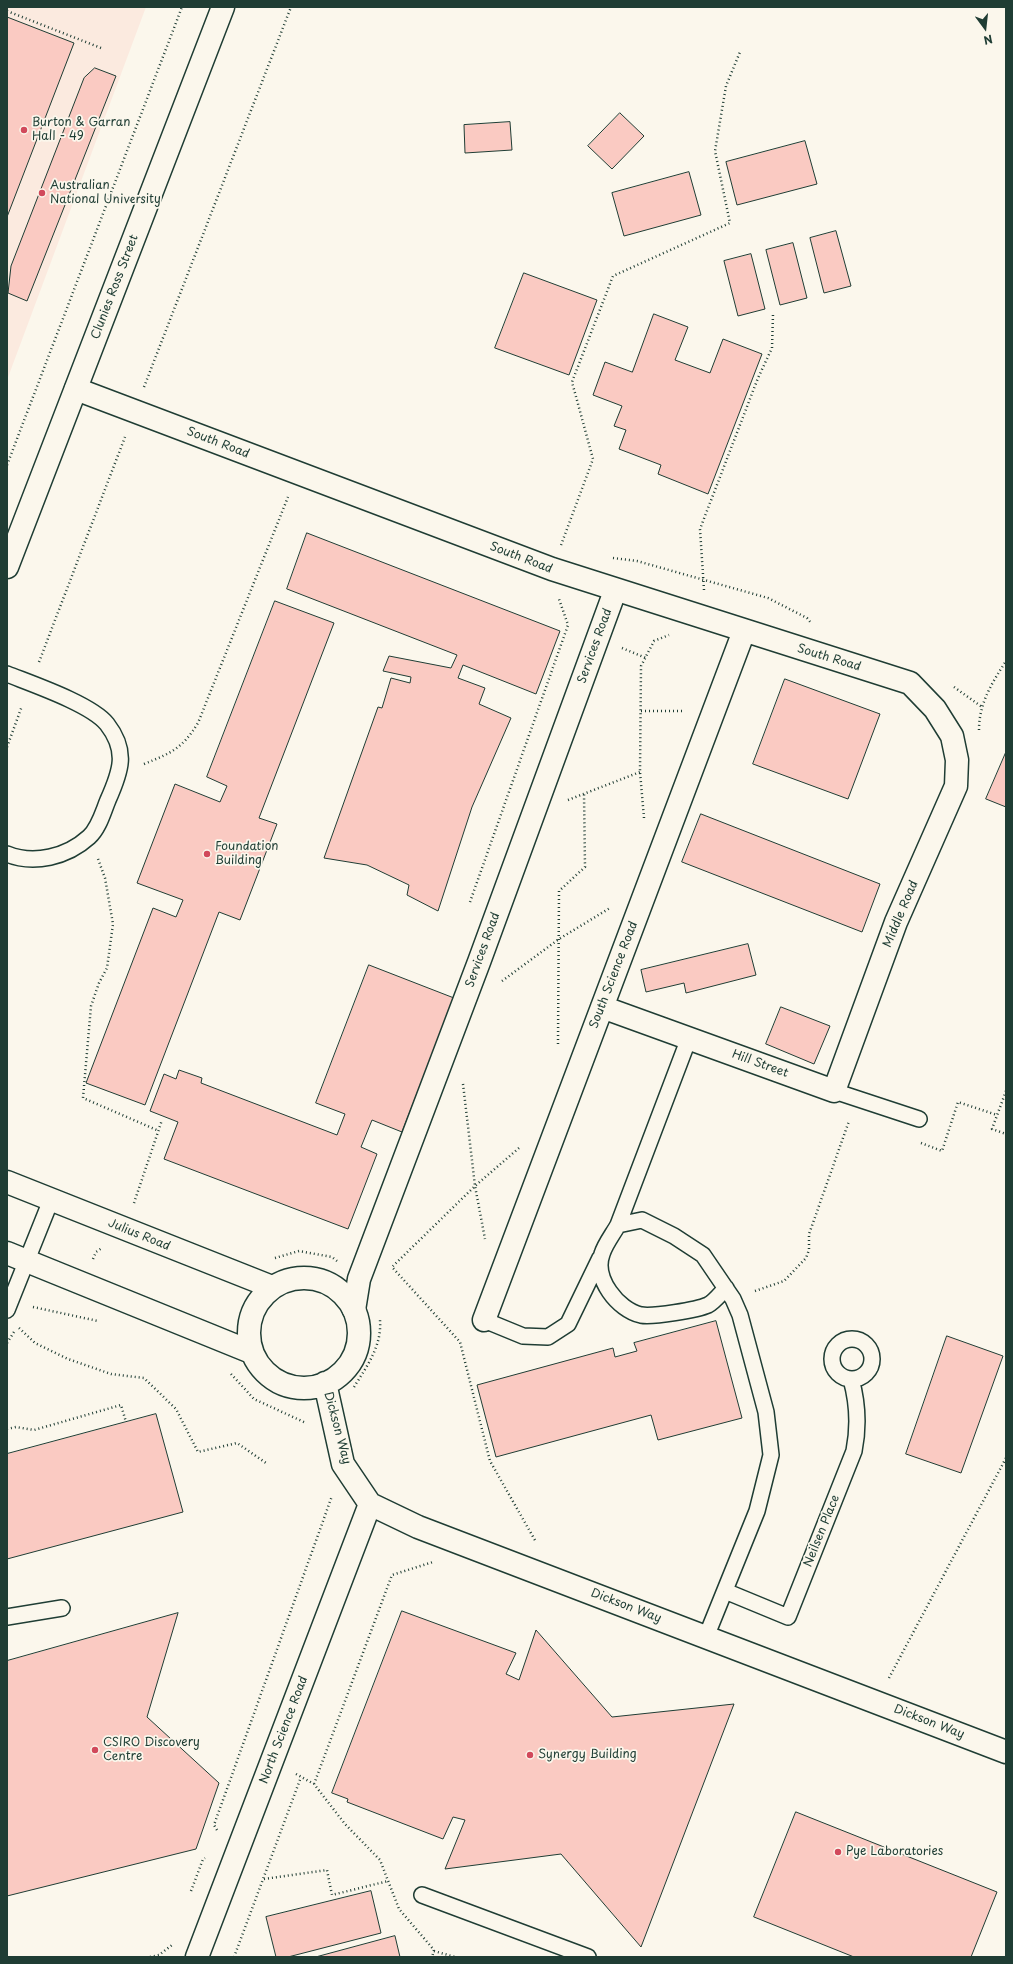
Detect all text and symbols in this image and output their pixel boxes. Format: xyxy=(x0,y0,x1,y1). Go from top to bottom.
north arrow xyxy=(965,8,1005,48)
text: N xyxy=(982,31,995,49)
place label: Burton & Garran Hall - 49 xyxy=(32,116,130,144)
marker: Burton & Garran Hall - 49 xyxy=(19,125,29,135)
place label: Australian National University xyxy=(50,179,161,207)
marker: Australian National University xyxy=(37,188,47,198)
street label: Clunies Ross Street xyxy=(88,233,142,341)
street label: South Road xyxy=(185,424,251,462)
street label: South Road xyxy=(488,539,554,577)
street label: Services Road xyxy=(575,607,615,685)
street label: South Road xyxy=(795,641,863,675)
place label: Foundation Building xyxy=(215,840,279,868)
marker: Foundation Building xyxy=(202,849,212,859)
street label: Middle Road xyxy=(880,878,922,950)
street label: Services Road xyxy=(463,911,503,989)
street label: South Science Road xyxy=(587,919,641,1031)
street label: Hill Street xyxy=(730,1047,790,1081)
street label: Julius Road xyxy=(106,1216,172,1254)
street label: Dickson Way xyxy=(320,1390,354,1466)
street label: Neilsen Place xyxy=(801,1493,843,1569)
street label: Dickson Way xyxy=(589,1586,663,1626)
street label: North Science Road xyxy=(257,1674,311,1786)
street label: Dickson Way xyxy=(892,1702,966,1742)
place label: CSIRO Discovery Centre xyxy=(103,1736,200,1764)
marker: CSIRO Discovery Centre xyxy=(90,1745,100,1755)
place label: Synergy Building xyxy=(538,1748,637,1762)
marker: Synergy Building xyxy=(525,1750,535,1760)
place label: Pye Laboratories xyxy=(846,1845,943,1859)
marker: Pye Laboratories xyxy=(833,1847,843,1857)

